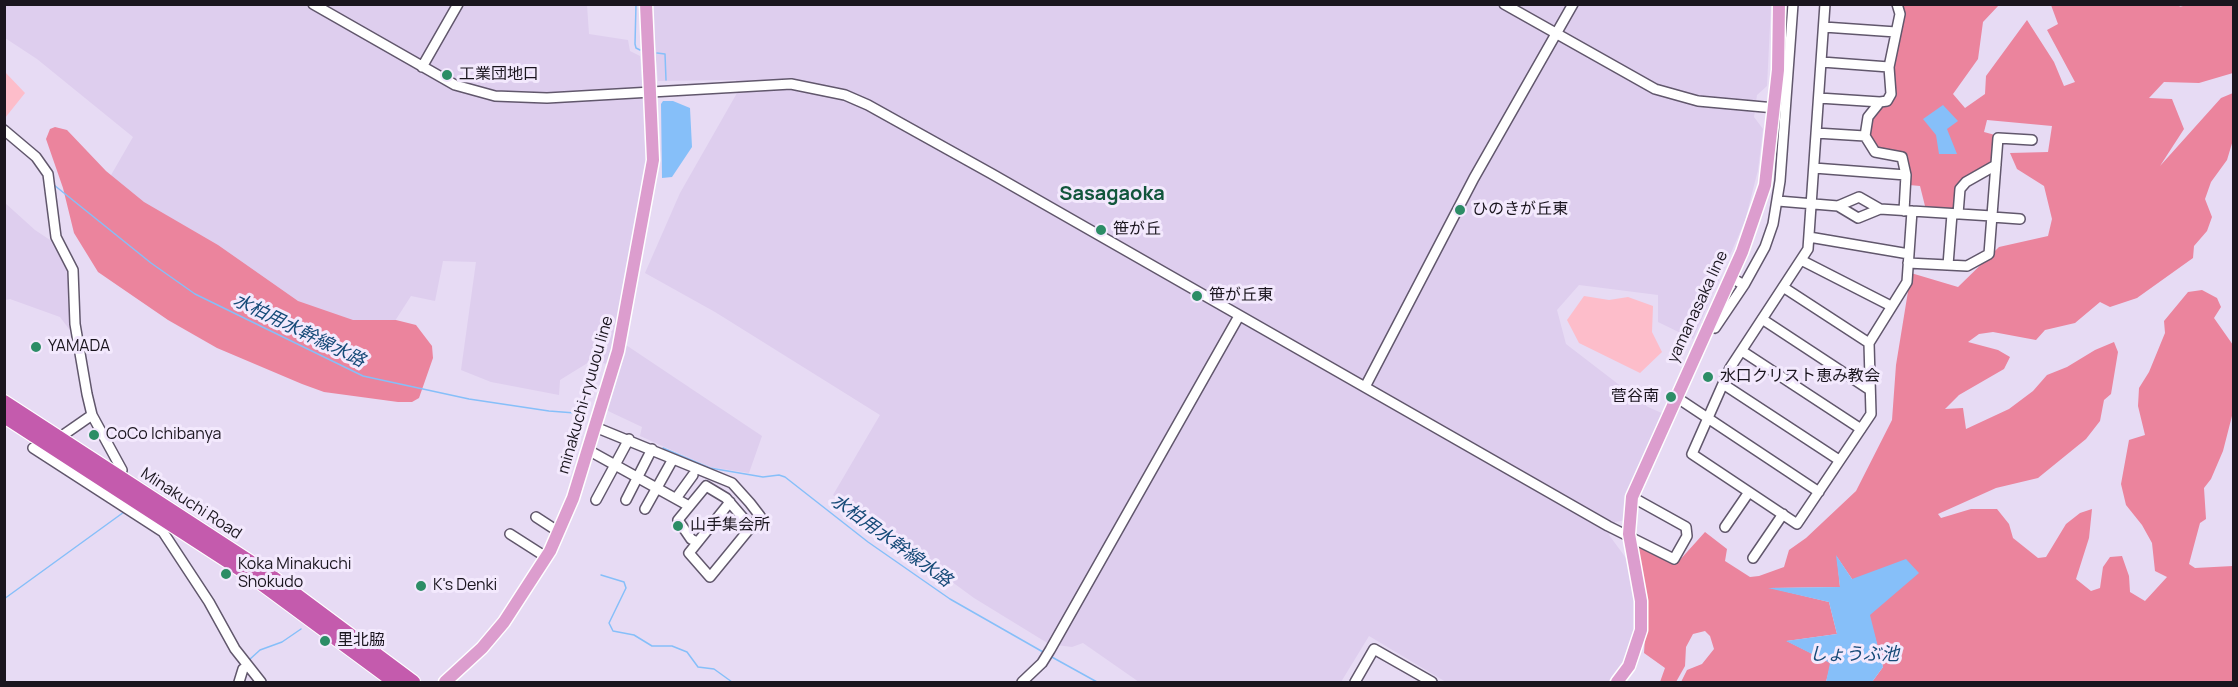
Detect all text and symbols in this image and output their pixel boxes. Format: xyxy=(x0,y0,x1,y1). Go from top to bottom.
place label: 工業団地口 xyxy=(459,65,539,85)
marker: 工業団地口 xyxy=(440,68,454,82)
district label: Sasagaoka xyxy=(1059,182,1165,206)
place label: ひのきが丘東 xyxy=(1472,200,1568,220)
marker: ひのきが丘東 xyxy=(1453,203,1467,217)
place label: 笹が丘 xyxy=(1113,220,1161,240)
marker: 笹が丘 xyxy=(1094,223,1108,237)
street label: yamanasaka line xyxy=(1664,248,1732,366)
place label: 笹が丘東 xyxy=(1209,286,1273,306)
marker: 笹が丘東 xyxy=(1190,289,1204,303)
water label: 水柏用水幹線水路 xyxy=(230,290,368,372)
street label: minakuchi-ryuuou line xyxy=(554,314,618,476)
place label: YAMADA xyxy=(48,337,110,357)
marker: YAMADA xyxy=(29,340,43,354)
place label: 水口クリスト恵み教会 xyxy=(1720,367,1880,387)
marker: 水口クリスト恵み教会 xyxy=(1701,370,1715,384)
place label: 菅谷南 xyxy=(1611,387,1659,407)
marker: 菅谷南 xyxy=(1664,390,1678,404)
place label: CoCo Ichibanya xyxy=(106,425,221,445)
marker: CoCo Ichibanya xyxy=(87,428,101,442)
street label: Minakuchi Road xyxy=(137,464,245,544)
water label: 水柏用水幹線水路 xyxy=(826,490,956,592)
place label: 山手集会所 xyxy=(690,516,770,536)
marker: 山手集会所 xyxy=(671,519,685,533)
place label: Koka Minakuchi Shokudo xyxy=(238,555,351,593)
marker: Koka Minakuchi Shokudo xyxy=(219,567,233,581)
place label: K's Denki xyxy=(433,576,497,596)
marker: K's Denki xyxy=(414,579,428,593)
place label: 里北脇 xyxy=(337,631,385,651)
marker: 里北脇 xyxy=(318,634,332,648)
water label: しょうぶ池 xyxy=(1809,644,1899,666)

